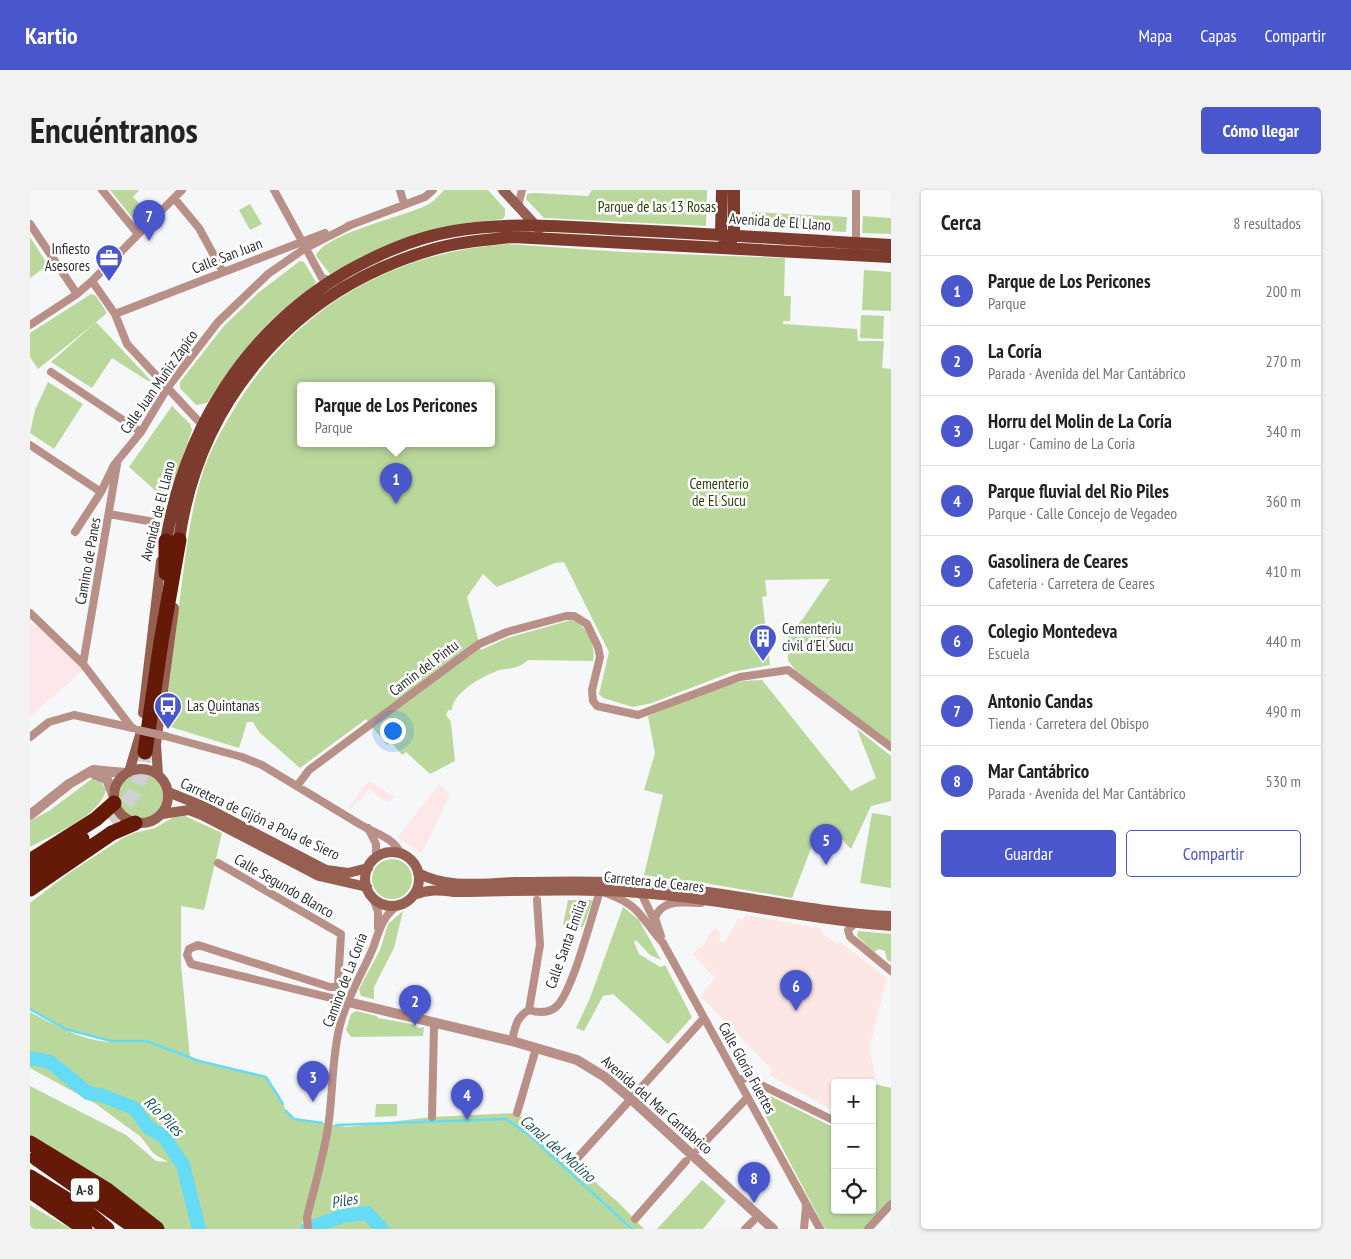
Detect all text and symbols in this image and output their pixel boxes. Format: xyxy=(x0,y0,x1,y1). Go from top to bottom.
text: Kartio xyxy=(25,20,78,51)
text: Mapa xyxy=(1139,24,1172,47)
text: Capas xyxy=(1200,24,1237,47)
text: Compartir xyxy=(1265,24,1326,47)
text: Encuéntranos xyxy=(30,107,198,153)
button: Cómo llegar xyxy=(1201,107,1321,154)
park label: Parque de las 13 Rosas xyxy=(598,197,716,216)
pin: 7 xyxy=(133,200,165,241)
street label: Avenida de El Llano xyxy=(729,208,832,235)
text: Cerca xyxy=(941,209,981,236)
text: 8 resultados xyxy=(1233,213,1301,233)
street label: Calle San Juan xyxy=(189,233,265,278)
place label: Infiesto Asesores xyxy=(45,239,90,275)
office icon: Infiesto Asesores xyxy=(94,243,124,282)
text: Parque de Los Pericones xyxy=(988,269,1151,293)
text: 1 xyxy=(953,281,961,301)
text: 200 m xyxy=(1266,281,1301,301)
text: Parque xyxy=(988,293,1026,313)
street label: Calle Juan Muñíz Zapico xyxy=(116,326,202,437)
text: La Coría xyxy=(988,339,1042,363)
text: 2 xyxy=(953,351,961,371)
text: 270 m xyxy=(1266,351,1301,371)
text: Parada · Avenida del Mar Cantábrico xyxy=(988,363,1186,383)
popup xyxy=(297,382,495,447)
text: Parque de Los Pericones xyxy=(315,393,477,417)
text: Horru del Molin de La Coría xyxy=(988,409,1172,433)
text: Parque xyxy=(315,417,353,437)
text: 3 xyxy=(953,421,961,441)
text: 340 m xyxy=(1266,421,1301,441)
text: Lugar · Camino de La Coría xyxy=(988,433,1135,453)
street label: Avenida de El Llano xyxy=(136,459,179,563)
pin: 1 xyxy=(380,463,412,504)
park label: Cementerio de El Sucu xyxy=(689,474,749,510)
text: Parque fluvial del Rio Piles xyxy=(988,479,1169,503)
text: 4 xyxy=(953,491,961,511)
text: 360 m xyxy=(1266,491,1301,511)
text: Parque · Calle Concejo de Vegadeo xyxy=(988,503,1177,523)
street label: Camino de Panes xyxy=(71,516,105,606)
text: Gasolinera de Ceares xyxy=(988,549,1128,573)
text: 5 xyxy=(953,561,961,581)
text: 410 m xyxy=(1266,561,1301,581)
text: Cafetería · Carretera de Ceares xyxy=(988,573,1155,593)
place label: Cementeriu civil d'El Sucu xyxy=(782,619,853,655)
text: Colegio Montedeva xyxy=(988,619,1117,643)
building icon: Cementeriu civil d'El Sucu xyxy=(748,623,778,662)
text: 6 xyxy=(953,631,961,651)
text: 440 m xyxy=(1266,631,1301,651)
street label: Camin del Pintu xyxy=(385,635,462,700)
text: Escuela xyxy=(988,643,1030,663)
text: Antonio Candas xyxy=(988,689,1093,713)
bus stop icon: Las Quintanas xyxy=(153,691,183,730)
place label: Las Quintanas xyxy=(187,696,260,715)
text: 7 xyxy=(953,701,961,721)
text: 490 m xyxy=(1266,701,1301,721)
text: Tienda · Carretera del Obispo xyxy=(988,713,1149,733)
your location xyxy=(380,718,406,744)
text: Mar Cantábrico xyxy=(988,759,1089,783)
text: 8 xyxy=(953,771,961,791)
text: 530 m xyxy=(1266,771,1301,791)
street label: Carretera de Gijón a Pola de Siero xyxy=(178,773,343,864)
text: Parada · Avenida del Mar Cantábrico xyxy=(988,783,1186,803)
pin: 5 xyxy=(810,824,842,865)
button: Guardar xyxy=(941,830,1116,877)
button: Compartir xyxy=(1126,830,1301,877)
street label: Calle Segundo Blanco xyxy=(231,849,337,922)
street label: Carretera de Ceares xyxy=(603,867,705,896)
street label: Calle Santa Emilia xyxy=(541,897,590,991)
street label: Camino de La Coría xyxy=(318,930,371,1030)
pin: 6 xyxy=(780,970,812,1011)
pin: 2 xyxy=(399,985,431,1026)
street label: Calle Gloria Fuertes xyxy=(715,1019,780,1117)
street label: Avenida del Mar Cantábrico xyxy=(598,1051,717,1158)
pin: 3 xyxy=(297,1061,329,1102)
pin: 4 xyxy=(451,1079,483,1120)
map controls xyxy=(831,1079,876,1214)
button: + xyxy=(831,1079,876,1124)
water label: Río Piles xyxy=(140,1092,189,1141)
water label: Canal del Molino xyxy=(516,1110,600,1187)
button: − xyxy=(831,1124,876,1169)
pin: 8 xyxy=(738,1162,770,1203)
button: locate xyxy=(831,1169,876,1214)
road number: A-8 xyxy=(71,1178,99,1202)
water label: Piles xyxy=(329,1187,360,1212)

